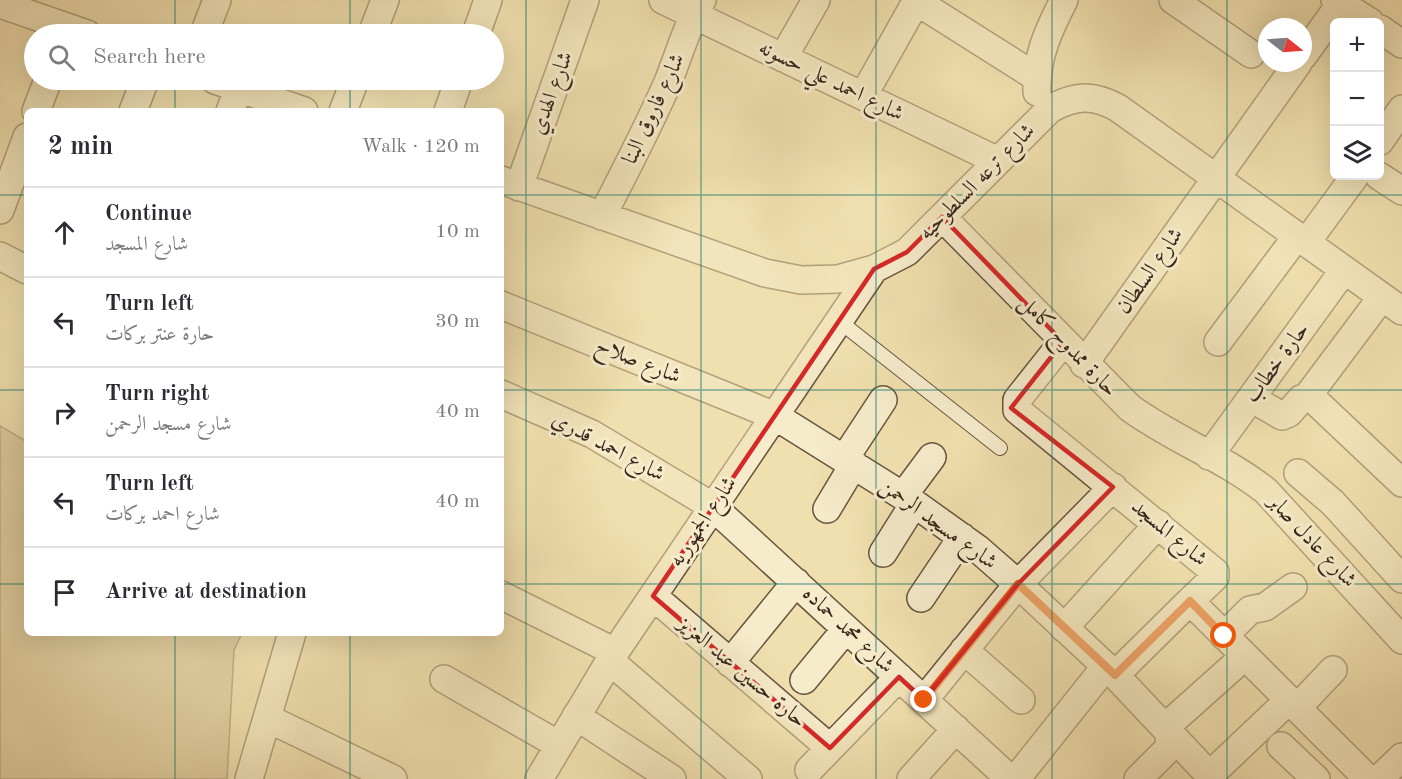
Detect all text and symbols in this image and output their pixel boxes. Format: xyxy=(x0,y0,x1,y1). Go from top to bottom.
north arrow xyxy=(1258,18,1312,72)
map controls xyxy=(1330,18,1384,180)
button: + xyxy=(1330,18,1384,72)
search box xyxy=(24,24,504,90)
street label: شارع احمد علي حسونه xyxy=(751,36,907,134)
icon: search xyxy=(45,41,78,74)
text: Search here xyxy=(93,46,206,68)
street label: شارع الهدي xyxy=(527,49,583,139)
street label: شارع فاروق البنا xyxy=(619,50,695,170)
button: − xyxy=(1330,72,1384,126)
street label: شارع ترعه السلطوحيه xyxy=(915,120,1044,249)
button: layers xyxy=(1330,126,1384,180)
text: 2 min xyxy=(48,134,113,160)
text: Walk · 120 m xyxy=(361,137,480,157)
text: Continue xyxy=(105,203,192,225)
icon: ahead xyxy=(48,216,81,249)
text: 10 m xyxy=(435,222,480,242)
street label: شارع السلطان xyxy=(1112,224,1192,322)
text: شارع المسجد xyxy=(105,235,188,255)
street label: حارة ممدوح كامل xyxy=(1010,291,1122,406)
text: Turn left xyxy=(105,293,194,315)
icon: left xyxy=(48,306,81,339)
text: 30 m xyxy=(435,312,480,332)
street label: حارة خطاب xyxy=(1241,319,1314,408)
text: حارة عنتر بركات xyxy=(105,325,214,345)
street label: شارع صلاح xyxy=(590,334,684,394)
text: Turn right xyxy=(105,383,209,405)
icon: right xyxy=(48,396,81,429)
text: 40 m xyxy=(435,402,480,422)
street label: شارع احمد قدري xyxy=(545,408,668,491)
text: شارع مسجد الرحمن xyxy=(105,415,232,435)
text: Turn left xyxy=(105,473,194,495)
street label: شارع الجمهوريه xyxy=(665,473,746,574)
street label: شارع مسجد الرحمن xyxy=(872,474,1001,579)
icon: left xyxy=(48,486,81,519)
street label: شارع عادل صابر xyxy=(1258,489,1360,596)
text: 40 m xyxy=(435,492,480,512)
street label: شارع المسجد xyxy=(1123,495,1211,575)
text: شارع احمد بركات xyxy=(105,505,220,525)
icon: arrive xyxy=(48,576,81,609)
text: Arrive at destination xyxy=(105,581,307,603)
street label: شارع محمد حماده xyxy=(794,582,898,682)
street label: حارة حسين عبد العزيز xyxy=(671,611,810,733)
route start xyxy=(1210,622,1236,648)
route end xyxy=(910,686,936,712)

